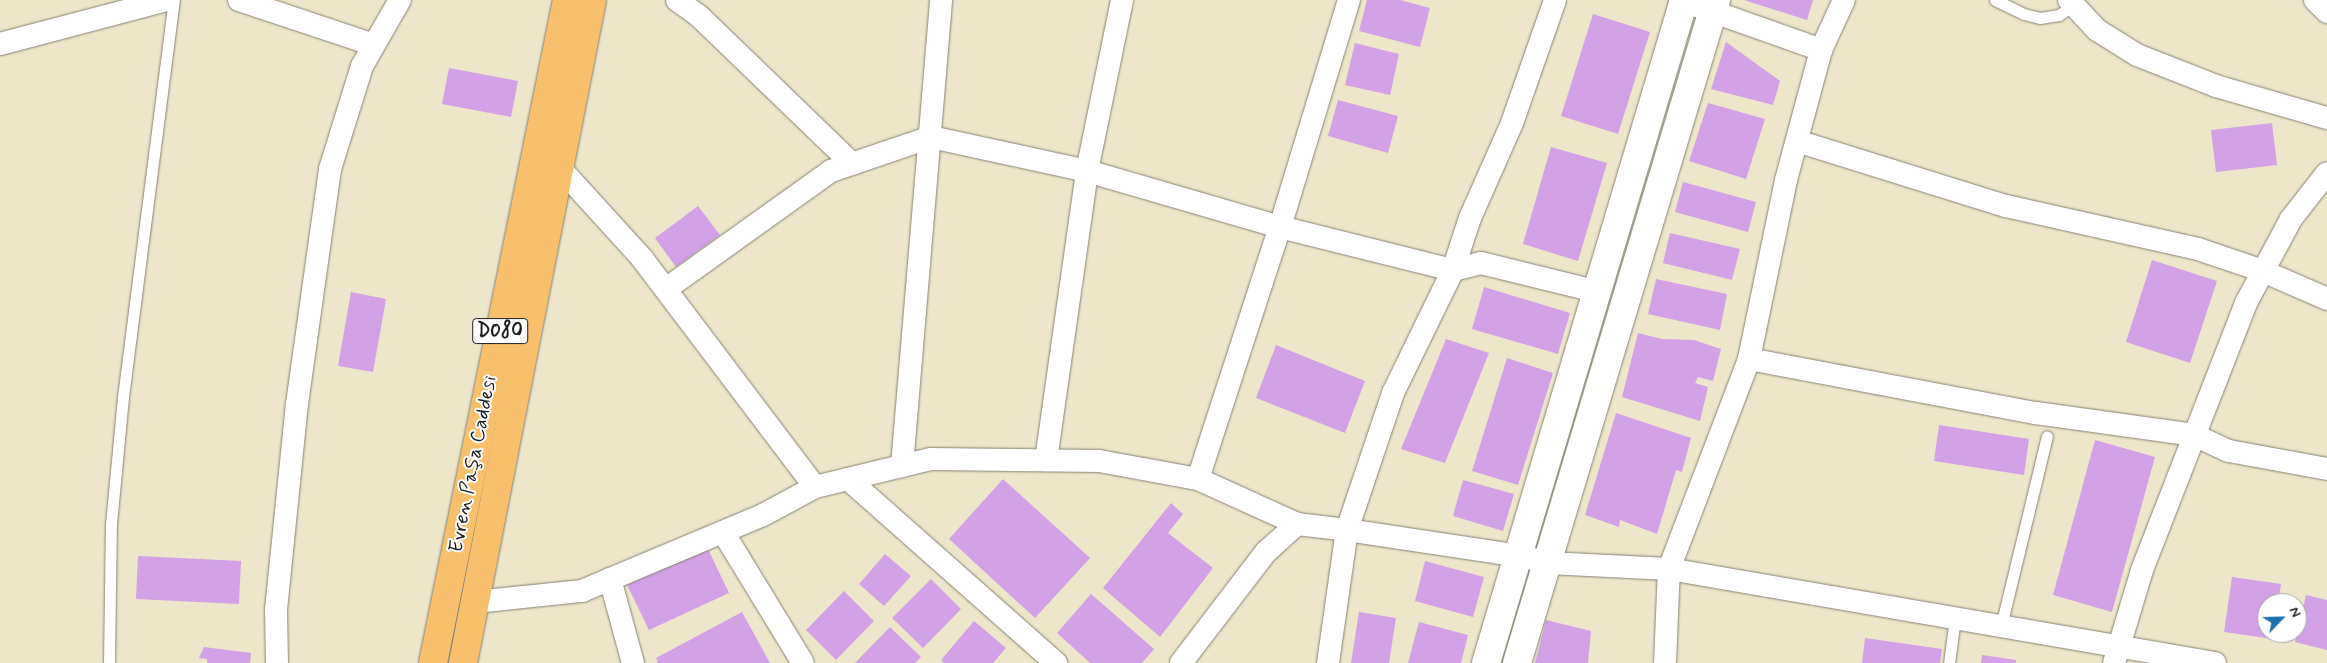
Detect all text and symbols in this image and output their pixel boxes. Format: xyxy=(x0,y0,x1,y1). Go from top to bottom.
road number: D080 xyxy=(471,314,529,348)
street label: Evren Paşa Caddesi xyxy=(444,375,502,553)
north arrow xyxy=(2257,593,2307,643)
text: N xyxy=(2285,604,2305,620)

